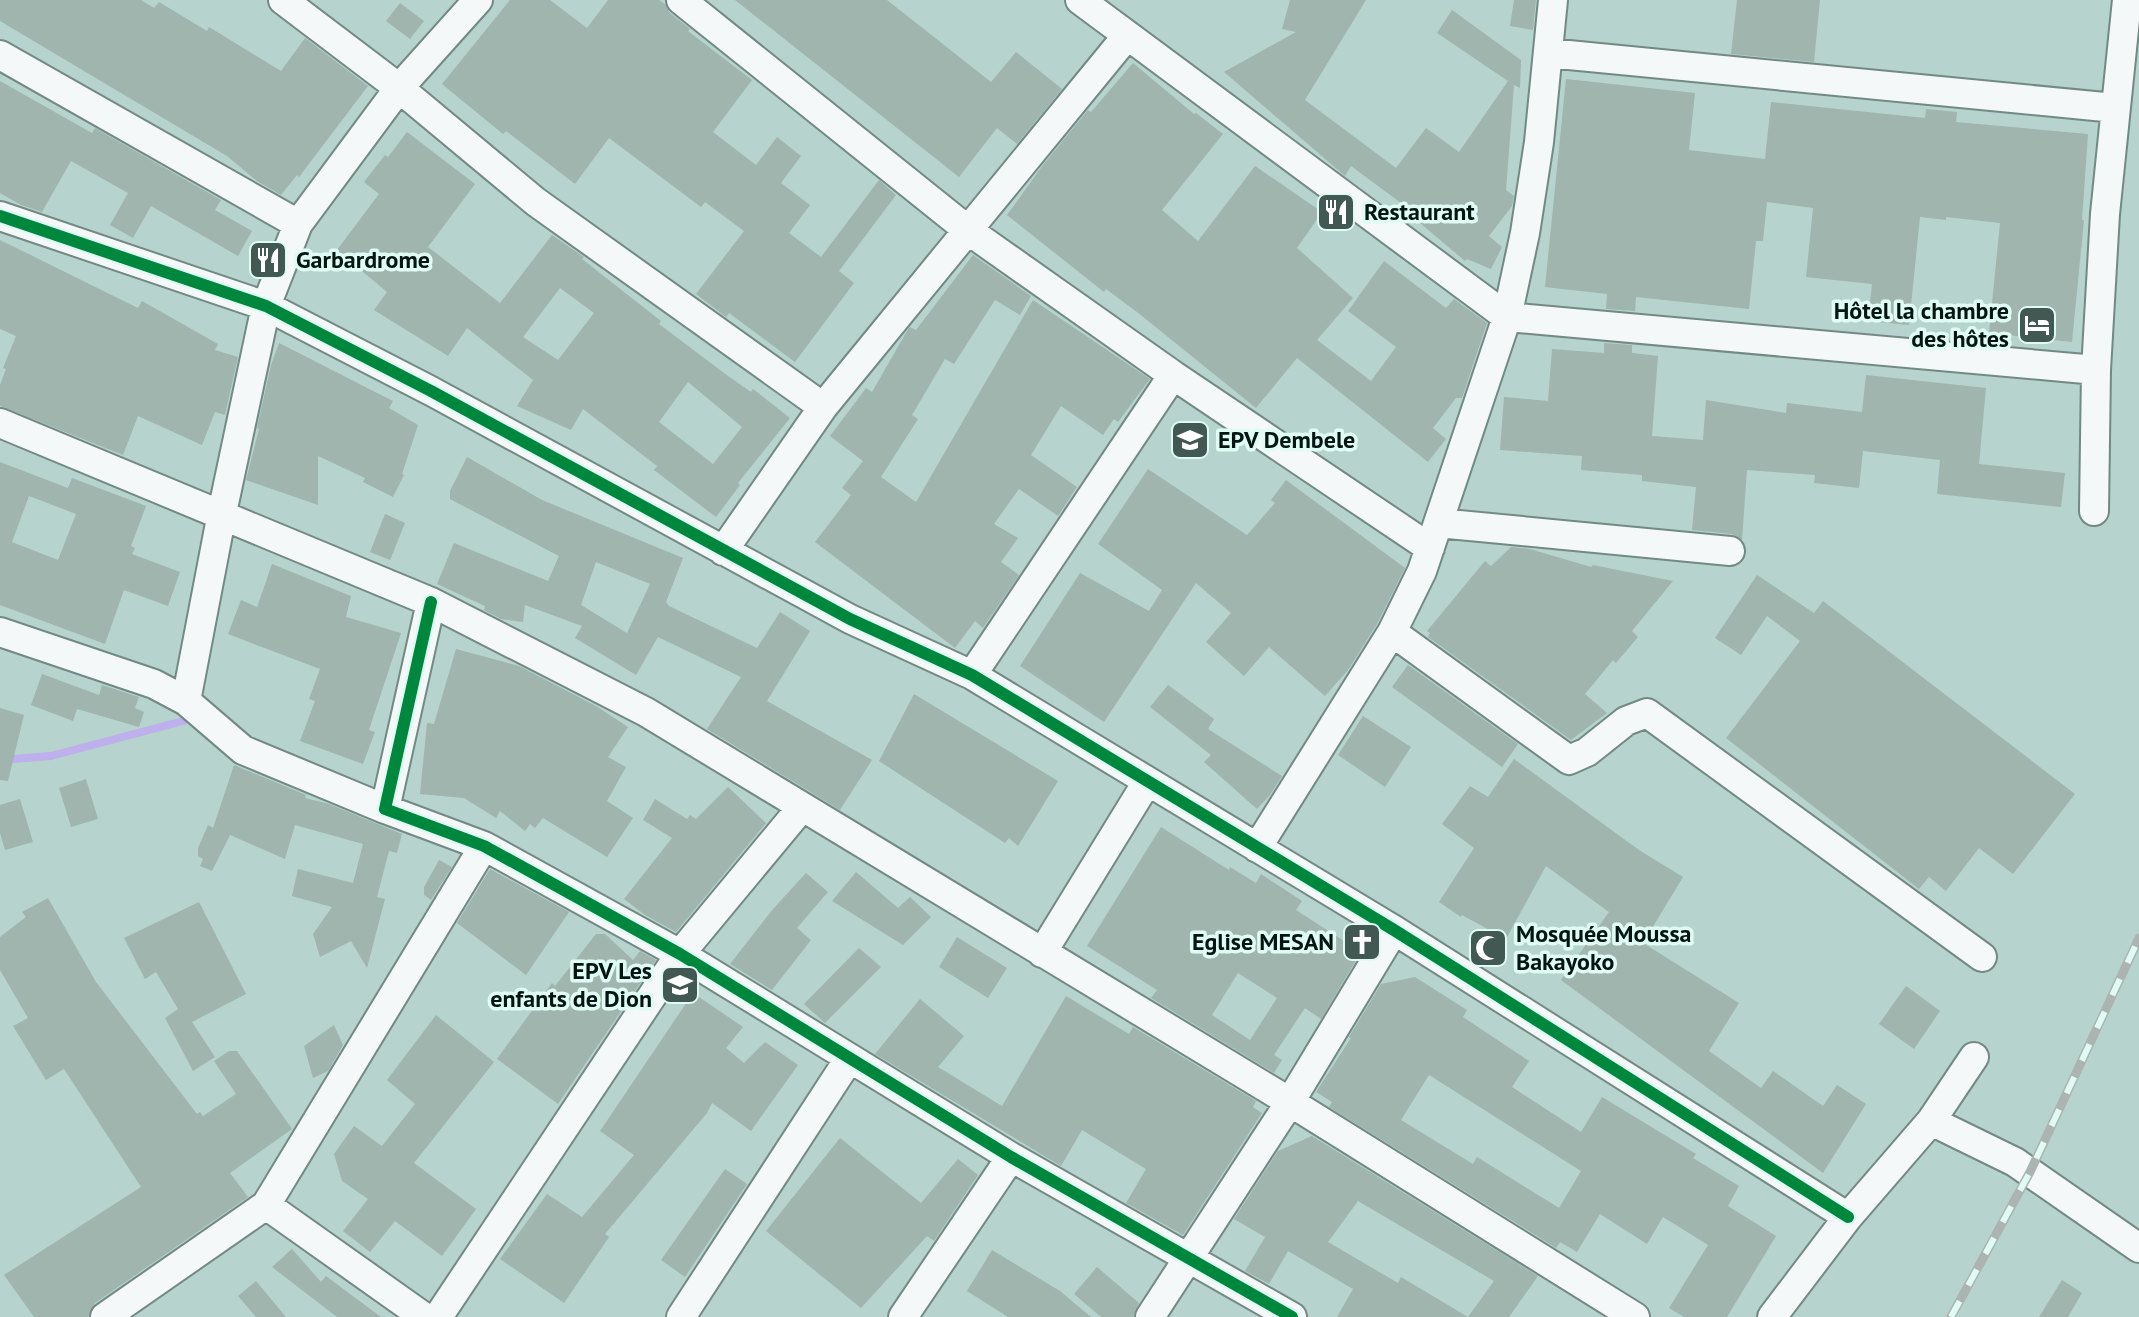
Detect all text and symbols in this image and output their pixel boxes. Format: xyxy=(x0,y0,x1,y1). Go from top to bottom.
restaurant icon: Restaurant xyxy=(1315,191,1357,233)
place label: Restaurant xyxy=(1364,196,1475,227)
restaurant icon: Garbardrome xyxy=(247,239,289,281)
place label: Garbardrome xyxy=(296,244,430,275)
place label: Hôtel la chambre des hôtes xyxy=(1834,295,2009,354)
hotel icon: Hôtel la chambre des hôtes xyxy=(2016,304,2058,346)
school or university icon: EPV Dembele xyxy=(1169,419,1211,461)
place label: EPV Dembele xyxy=(1218,424,1355,455)
place label: Mosquée Moussa Bakayoko xyxy=(1516,918,1692,977)
church icon: Eglise MESAN xyxy=(1341,921,1383,963)
place label: Eglise MESAN xyxy=(1192,926,1334,957)
mosque icon: Mosquée Moussa Bakayoko xyxy=(1467,927,1509,969)
place label: EPV Les enfants de Dion xyxy=(490,955,652,1014)
school or university icon: EPV Les enfants de Dion xyxy=(659,964,701,1006)

